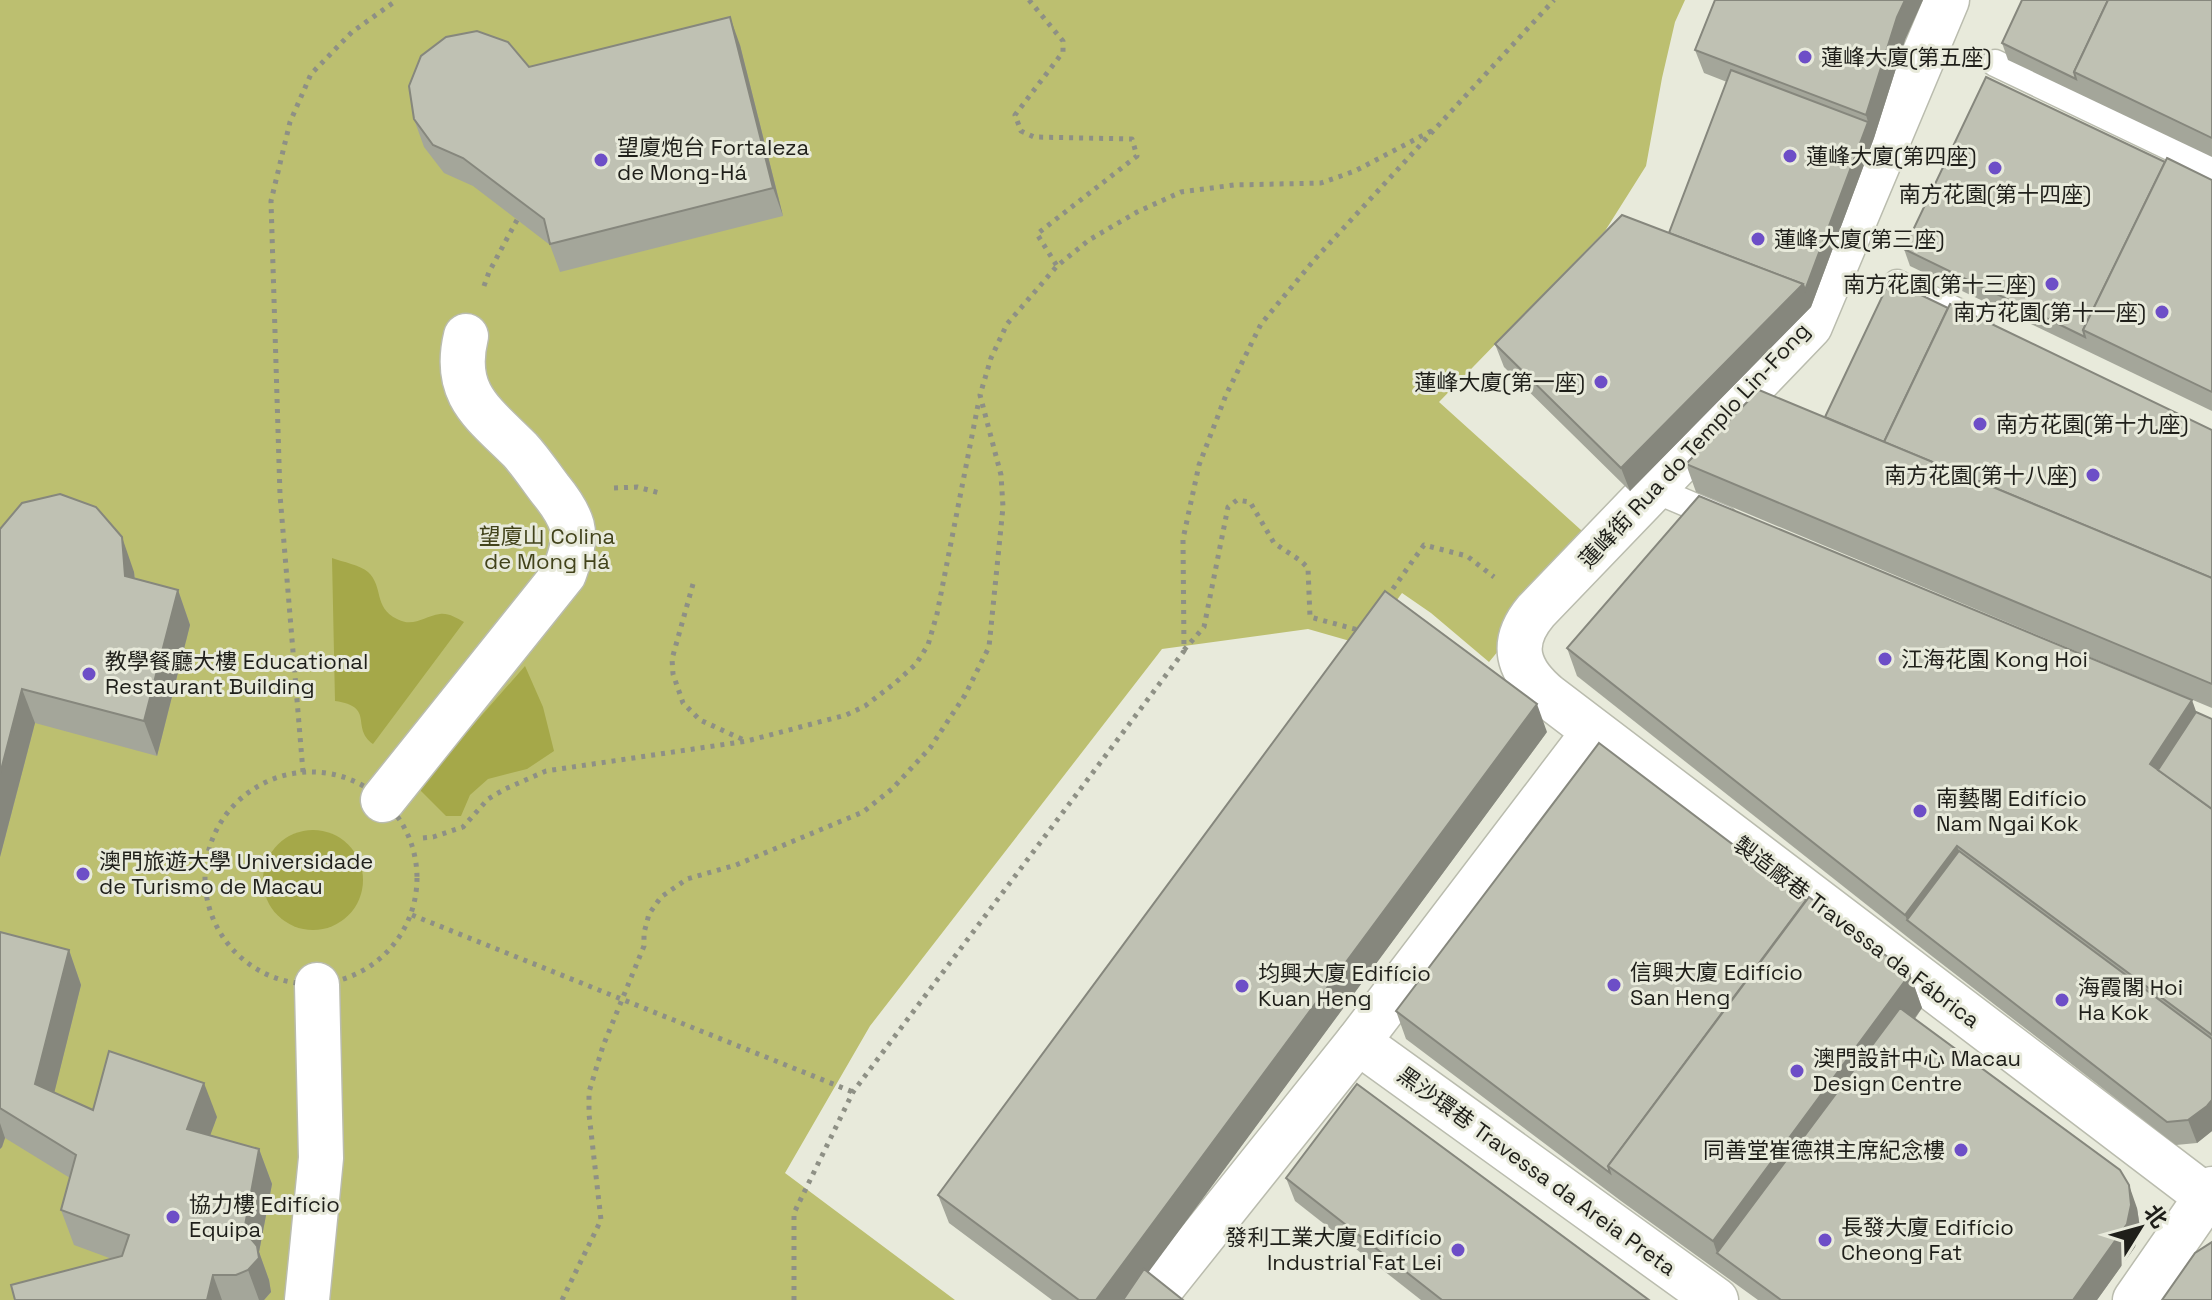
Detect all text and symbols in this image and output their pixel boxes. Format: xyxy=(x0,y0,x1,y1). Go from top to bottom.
place label: 蓮峰大廈(第五座) xyxy=(1821,43,1992,71)
marker: 蓮峰大廈(第五座) xyxy=(1796,48,1814,66)
place label: 望廈炮台 Fortaleza de Mong-Há xyxy=(617,133,809,186)
place label: 蓮峰大廈(第四座) xyxy=(1806,142,1977,170)
marker: 蓮峰大廈(第四座) xyxy=(1781,147,1799,165)
marker: 望廈炮台 Fortaleza de Mong-Há xyxy=(592,151,610,169)
marker: 南方花園(第十四座) xyxy=(1986,159,2004,177)
place label: 南方花園(第十四座) xyxy=(1899,180,2091,208)
place label: 蓮峰大廈(第三座) xyxy=(1774,225,1945,253)
marker: 蓮峰大廈(第三座) xyxy=(1749,230,1767,248)
place label: 南方花園(第十三座) xyxy=(1843,270,2036,298)
marker: 南方花園(第十三座) xyxy=(2043,275,2061,293)
place label: 南方花園(第十一座) xyxy=(1953,298,2146,326)
marker: 南方花園(第十一座) xyxy=(2153,303,2171,321)
street label: 蓮峰街 Rua do Templo Lin-Fong xyxy=(1573,316,1815,574)
place label: 蓮峰大廈(第一座) xyxy=(1414,368,1585,396)
marker: 蓮峰大廈(第一座) xyxy=(1592,373,1610,391)
place label: 南方花園(第十九座) xyxy=(1996,410,2189,438)
marker: 南方花園(第十九座) xyxy=(1971,415,1989,433)
place label: 南方花園(第十八座) xyxy=(1884,461,2077,489)
marker: 南方花園(第十八座) xyxy=(2084,466,2102,484)
park label: 望廈山 Colina de Mong Há xyxy=(479,522,615,575)
place label: 江海花園 Kong Hoi xyxy=(1901,645,2088,673)
place label: 教學餐廳大樓 Educational Restaurant Building xyxy=(105,647,368,700)
marker: 江海花園 Kong Hoi xyxy=(1876,650,1894,668)
marker: 教學餐廳大樓 Educational Restaurant Building xyxy=(80,665,98,683)
place label: 南藝閣 Edifício Nam Ngai Kok xyxy=(1936,784,2087,837)
marker: 南藝閣 Edifício Nam Ngai Kok xyxy=(1911,802,1929,820)
street label: 製造廠巷 Travessa da Fábrica xyxy=(1728,830,1986,1034)
place label: 澳門旅遊大學 Universidade de Turismo de Macau xyxy=(99,847,373,900)
marker: 澳門旅遊大學 Universidade de Turismo de Macau xyxy=(74,865,92,883)
place label: 信興大廈 Edifício San Heng xyxy=(1630,958,1803,1011)
place label: 均興大廈 Edifício Kuan Heng xyxy=(1258,959,1431,1012)
place label: 海霞閣 Hoi Ha Kok xyxy=(2078,973,2183,1026)
marker: 信興大廈 Edifício San Heng xyxy=(1605,976,1623,994)
marker: 均興大廈 Edifício Kuan Heng xyxy=(1233,977,1251,995)
marker: 海霞閣 Hoi Ha Kok xyxy=(2053,991,2071,1009)
place label: 澳門設計中心 Macau Design Centre xyxy=(1813,1044,2021,1097)
street label: 黑沙環巷 Travessa da Areia Preta xyxy=(1392,1060,1682,1282)
marker: 澳門設計中心 Macau Design Centre xyxy=(1788,1062,1806,1080)
place label: 同善堂崔德祺主席紀念樓 xyxy=(1703,1136,1945,1164)
marker: 同善堂崔德祺主席紀念樓 xyxy=(1952,1141,1970,1159)
north arrow xyxy=(2100,1188,2180,1268)
place label: 協力樓 Edifício Equipa xyxy=(189,1190,340,1243)
text: 北 xyxy=(2138,1199,2174,1233)
marker: 協力樓 Edifício Equipa xyxy=(164,1208,182,1226)
place label: 長發大廈 Edifício Cheong Fat xyxy=(1841,1213,2014,1266)
place label: 發利工業大廈 Edifício Industrial Fat Lei xyxy=(1225,1223,1442,1276)
marker: 長發大廈 Edifício Cheong Fat xyxy=(1816,1231,1834,1249)
marker: 發利工業大廈 Edifício Industrial Fat Lei xyxy=(1449,1241,1467,1259)

